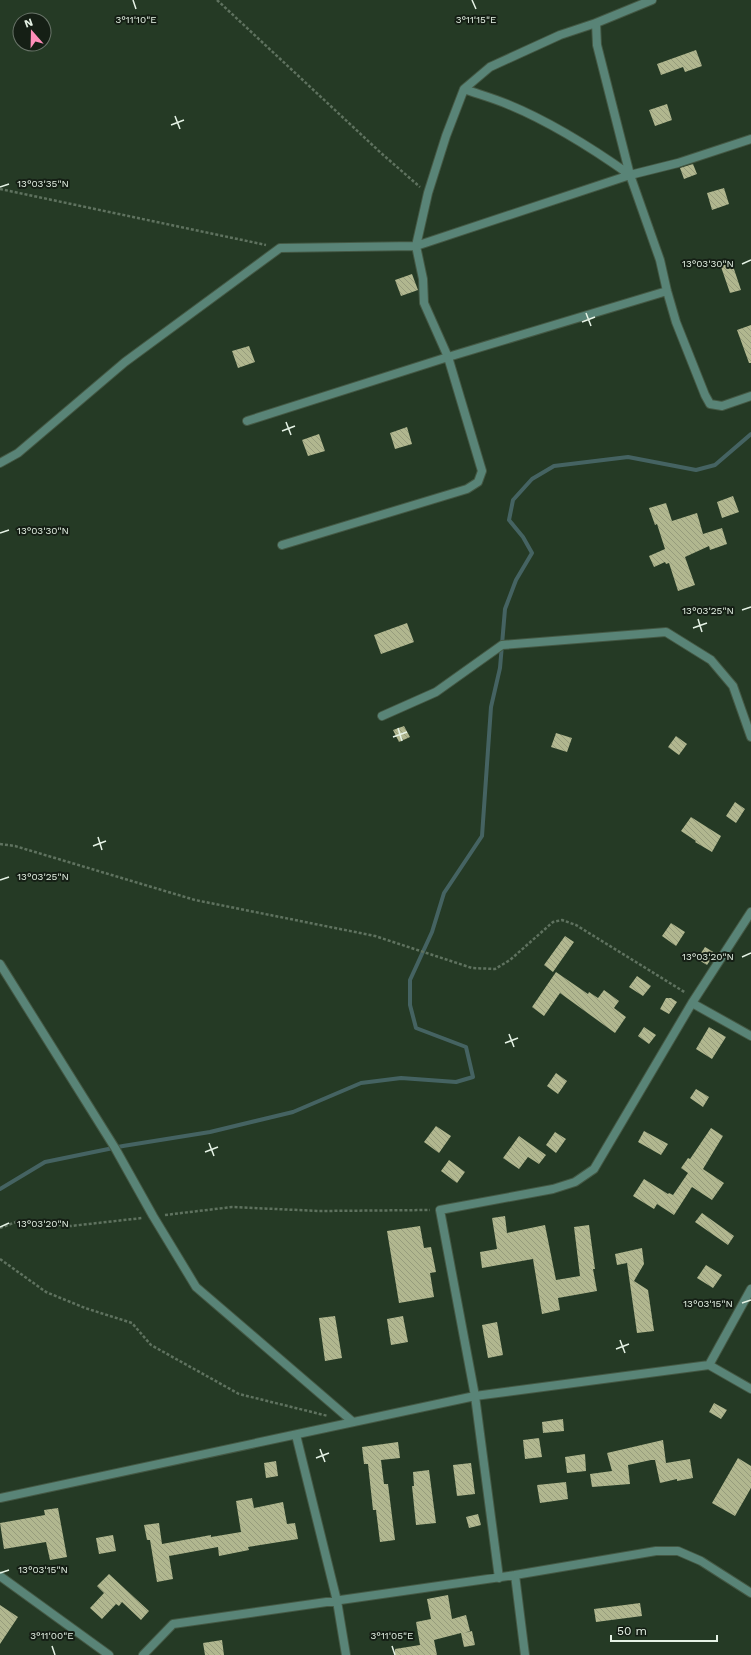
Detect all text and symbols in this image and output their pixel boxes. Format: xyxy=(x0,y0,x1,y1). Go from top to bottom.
north arrow xyxy=(12,12,52,52)
text: 3°11'10"E xyxy=(115,14,157,25)
text: 3°11'15"E xyxy=(456,14,496,25)
text: N xyxy=(23,16,35,31)
text: 13°03'35"N xyxy=(17,178,69,189)
text: 13°03'30"N xyxy=(682,258,734,269)
text: 13°03'30"N xyxy=(17,525,69,536)
text: 13°03'25"N xyxy=(682,605,734,616)
text: 13°03'25"N xyxy=(17,871,69,882)
text: 13°03'20"N xyxy=(682,951,734,962)
text: 13°03'20"N xyxy=(17,1218,69,1229)
text: 13°03'15"N xyxy=(683,1298,733,1309)
text: 13°03'15"N xyxy=(18,1564,68,1575)
scale bar xyxy=(611,1617,717,1643)
text: 50 m xyxy=(617,1624,647,1638)
text: 3°11'00"E xyxy=(30,1630,74,1641)
text: 3°11'05"E xyxy=(370,1630,414,1641)

